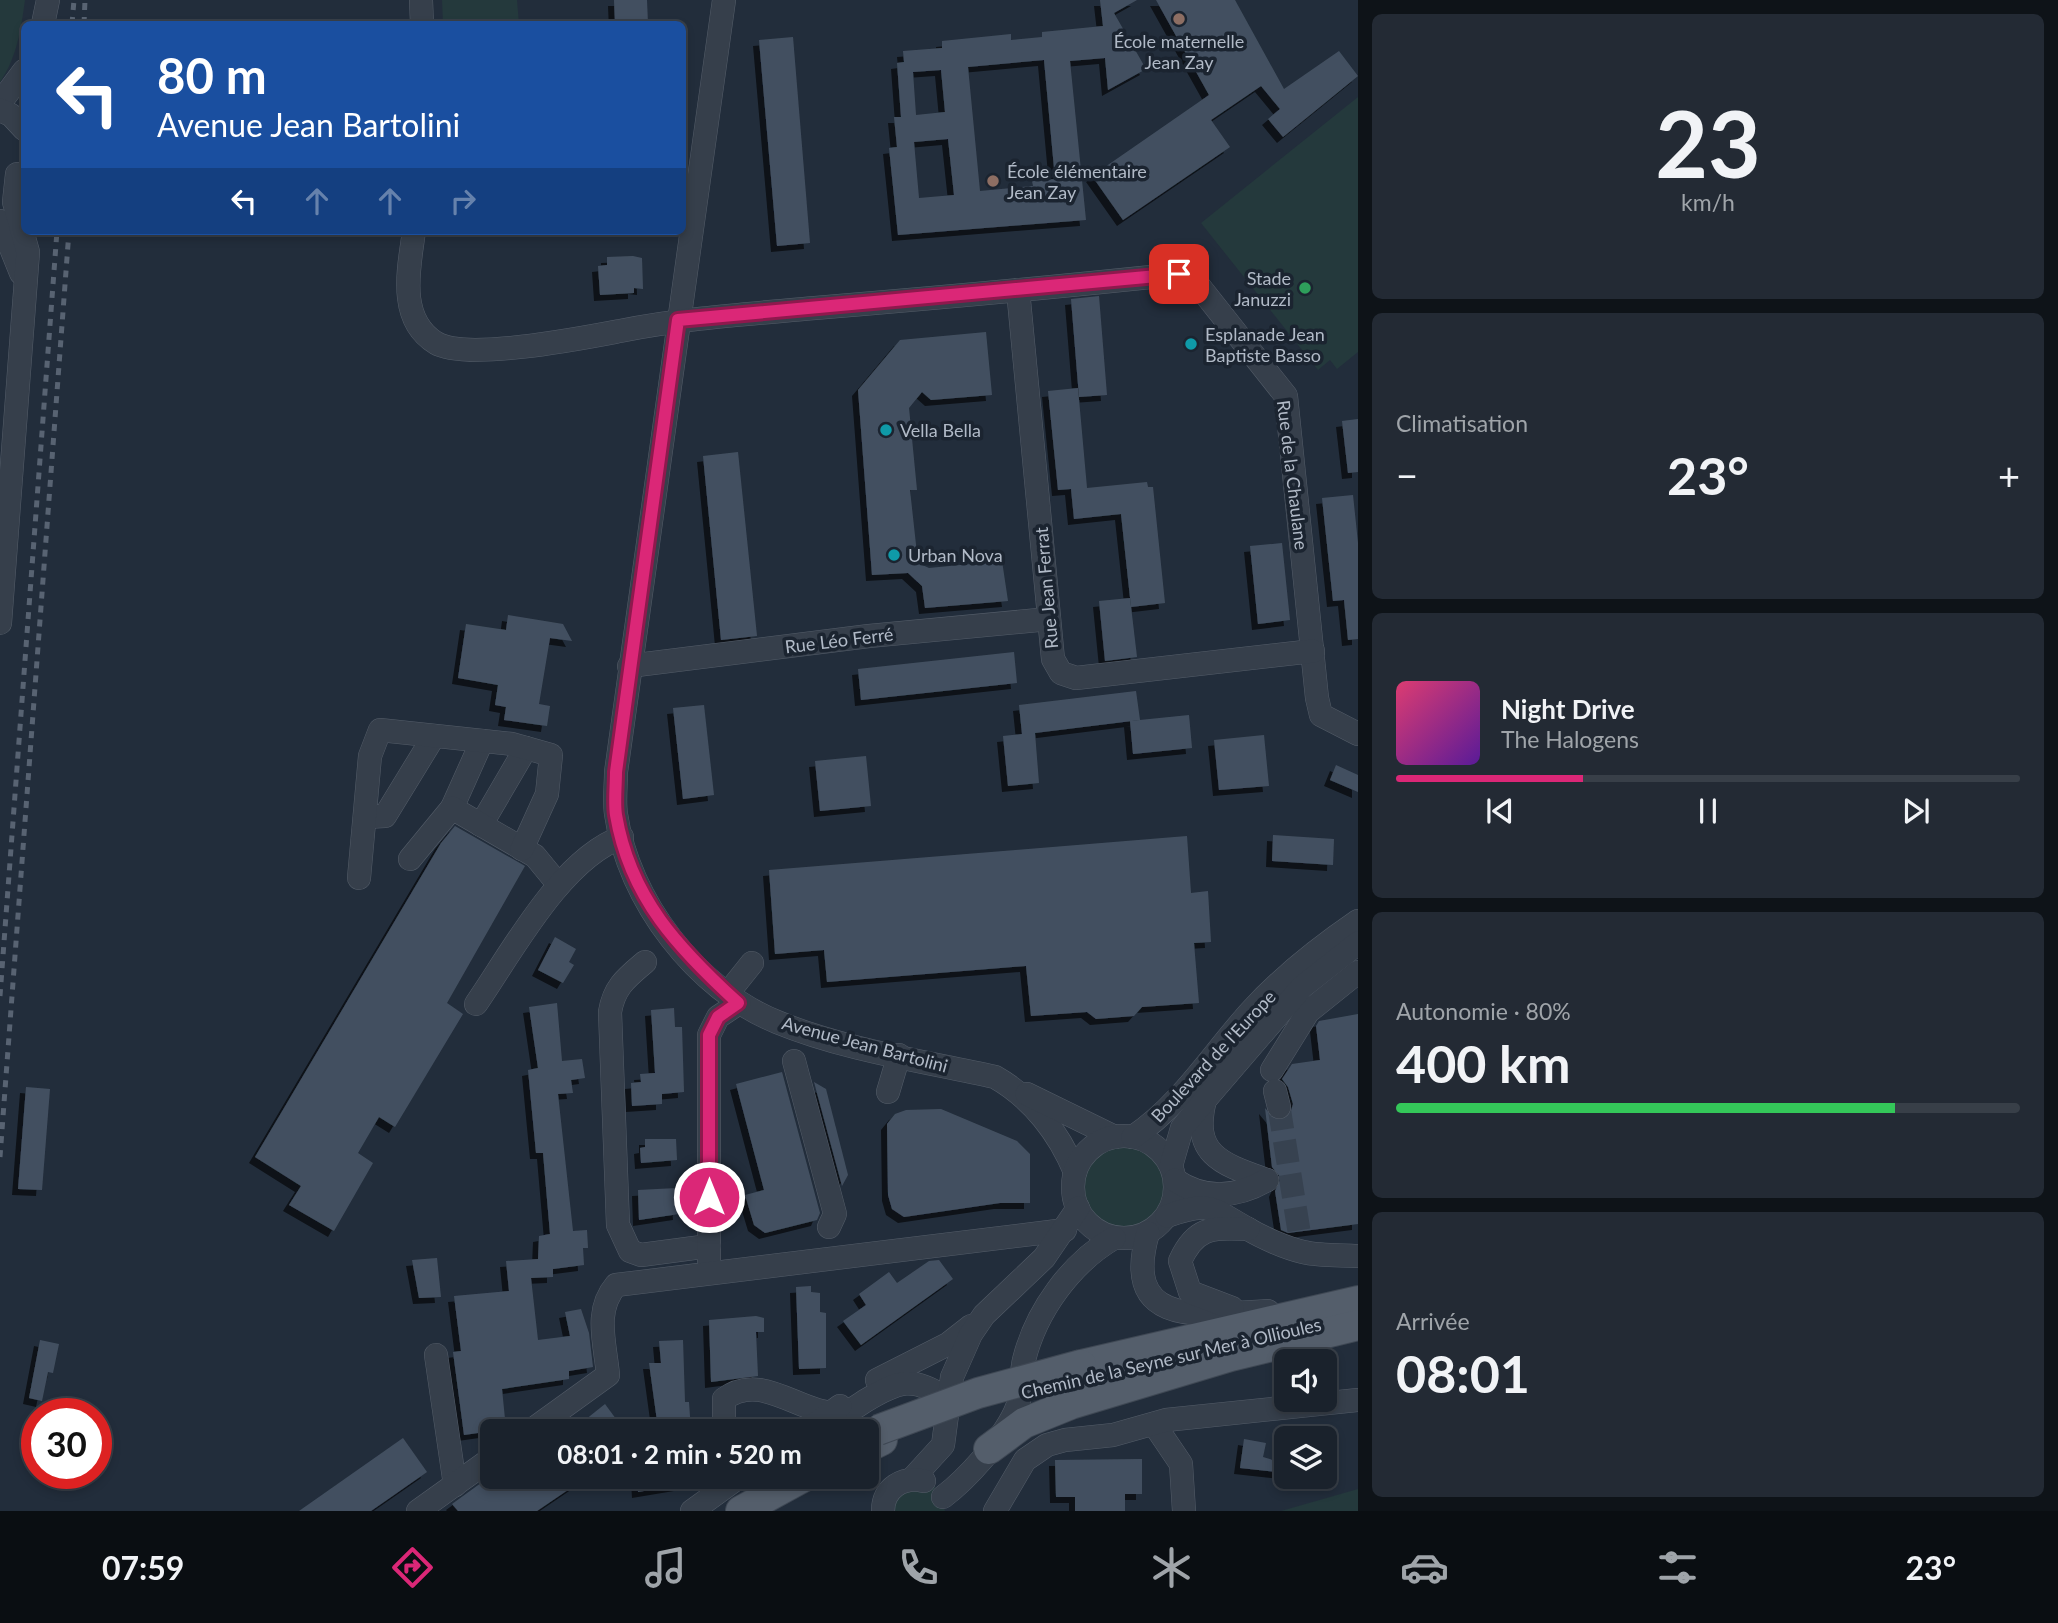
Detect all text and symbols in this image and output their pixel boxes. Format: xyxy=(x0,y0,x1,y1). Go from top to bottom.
marker: École maternelle Jean Zay xyxy=(1171,11,1187,27)
place label: École maternelle Jean Zay xyxy=(1114,30,1244,73)
text: 80 m xyxy=(157,46,267,104)
icon: left xyxy=(42,49,133,140)
text: 23 xyxy=(1655,88,1761,197)
text: Avenue Jean Bartolini xyxy=(157,105,460,144)
place label: École élémentaire Jean Zay xyxy=(1007,160,1147,203)
marker: École élémentaire Jean Zay xyxy=(985,173,1001,189)
icon: left xyxy=(225,182,263,220)
icon: ahead xyxy=(298,182,336,220)
icon: ahead xyxy=(371,182,409,220)
icon: right xyxy=(444,182,482,220)
text: km/h xyxy=(1681,188,1735,216)
pin xyxy=(1149,244,1209,304)
icon: arrive xyxy=(1160,255,1198,293)
place label: Stade Januzzi xyxy=(1234,267,1291,310)
marker: Stade Januzzi xyxy=(1297,280,1313,296)
place label: Esplanade Jean Baptiste Basso xyxy=(1205,323,1325,366)
marker: Esplanade Jean Baptiste Basso xyxy=(1183,336,1199,352)
street label: Rue de la Chaulane xyxy=(1273,399,1313,551)
text: Climatisation xyxy=(1396,409,1528,437)
place label: Vella Bella xyxy=(900,419,981,441)
marker: Vella Bella xyxy=(878,422,894,438)
text: 23° xyxy=(1667,444,1749,506)
text: − xyxy=(1396,452,1418,498)
text: + xyxy=(1998,452,2020,498)
street label: Rue Jean Ferrat xyxy=(1030,526,1062,650)
place label: Urban Nova xyxy=(908,544,1003,566)
marker: Urban Nova xyxy=(886,547,902,563)
street label: Rue Léo Ferré xyxy=(784,622,894,658)
text: Night Drive xyxy=(1501,693,1635,725)
text: The Halogens xyxy=(1501,725,1639,753)
icon: previous xyxy=(1481,792,1519,830)
icon: pause xyxy=(1689,792,1727,830)
icon: next xyxy=(1897,792,1935,830)
street label: Boulevard de l'Europe xyxy=(1146,985,1280,1127)
text: Autonomie · 80% xyxy=(1396,997,1571,1025)
street label: Avenue Jean Bartolini xyxy=(780,1011,950,1077)
text: 400 km xyxy=(1396,1032,1570,1094)
position arrow xyxy=(672,1160,746,1234)
text: Arrivée xyxy=(1396,1307,1470,1335)
street label: Chemin de la Seyne sur Mer à Ollioules xyxy=(1019,1313,1323,1403)
text: 08:01 xyxy=(1396,1342,1530,1404)
map controls xyxy=(1274,1349,1337,1489)
button: sound xyxy=(1274,1349,1337,1412)
speed limit sign: 30 xyxy=(21,1398,112,1489)
button: layers xyxy=(1274,1426,1337,1489)
text: 08:01 · 2 min · 520 m xyxy=(557,1438,802,1470)
icon: directions xyxy=(388,1543,437,1592)
icon: music xyxy=(641,1543,690,1592)
icon: phone xyxy=(894,1543,943,1592)
icon: climate xyxy=(1147,1543,1196,1592)
icon: car xyxy=(1400,1543,1449,1592)
icon: filters xyxy=(1653,1543,1702,1592)
text: 07:59 xyxy=(102,1548,184,1587)
text: 23° xyxy=(1906,1548,1956,1587)

